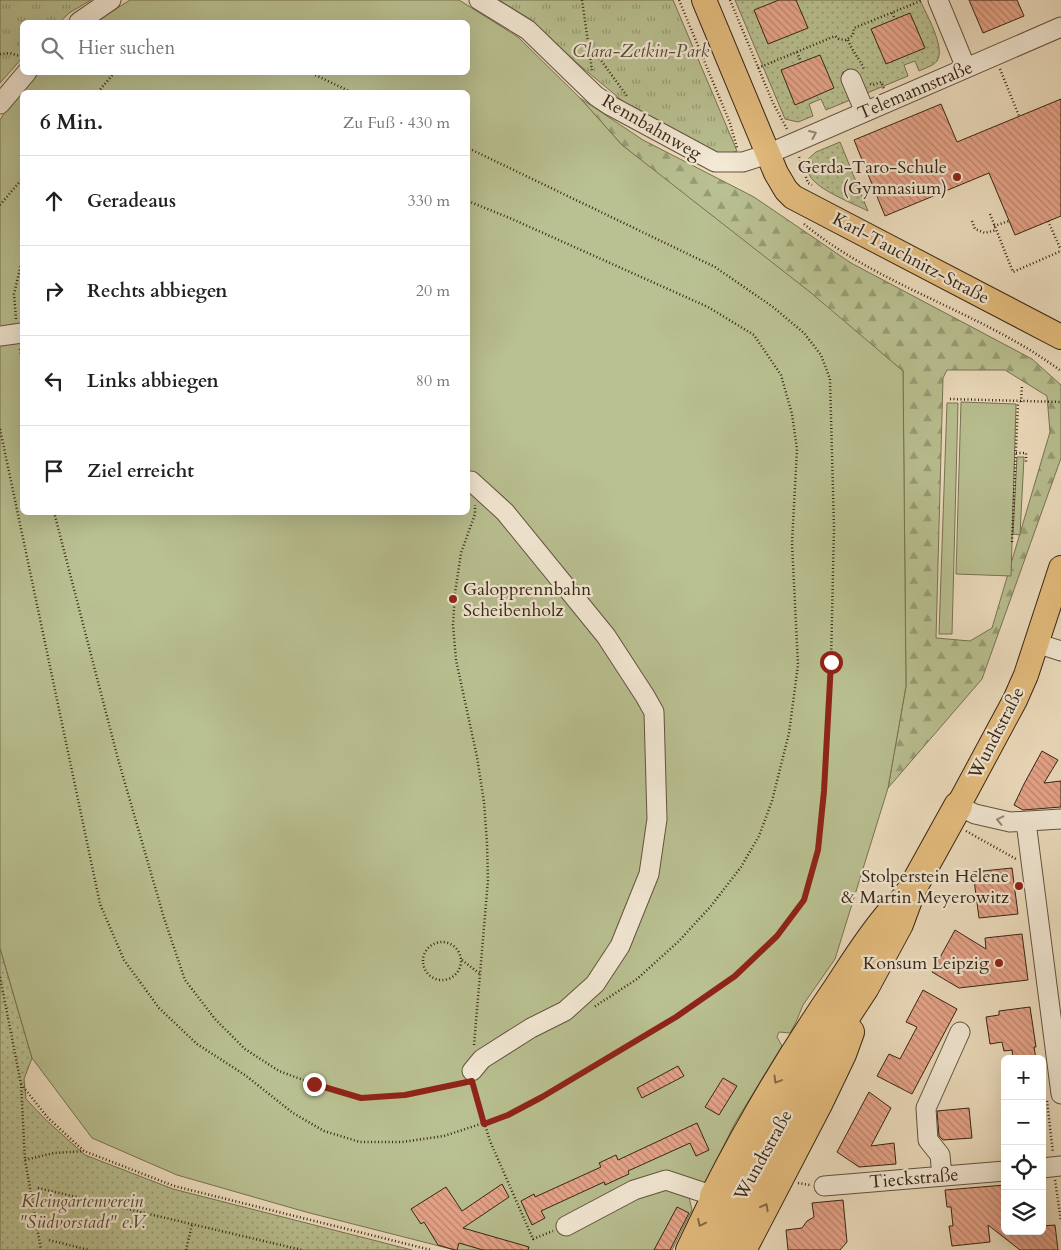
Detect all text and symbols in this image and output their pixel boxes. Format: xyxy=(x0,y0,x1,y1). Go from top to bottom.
search box xyxy=(20,20,470,75)
icon: search xyxy=(38,34,66,62)
text: Hier suchen xyxy=(78,35,175,61)
park label: Clara-Zetkin-Park xyxy=(572,39,710,64)
street label: Telemannstraße xyxy=(854,55,976,126)
street label: Rennbahnweg xyxy=(597,89,707,167)
text: 6 Min. xyxy=(40,108,103,137)
text: Zu Fuß · 430 m xyxy=(343,112,450,134)
one-way arrow xyxy=(808,130,817,141)
place label: Gerda-Taro-Schule (Gymnasium) xyxy=(798,155,947,201)
marker: Gerda-Taro-Schule (Gymnasium) xyxy=(951,171,963,183)
icon: ahead xyxy=(40,187,68,215)
text: Geradeaus xyxy=(87,188,176,214)
text: 330 m xyxy=(408,190,450,212)
street label: Karl-Tauchnitz-Straße xyxy=(828,206,994,310)
icon: right xyxy=(40,277,68,305)
text: Rechts abbiegen xyxy=(87,278,228,304)
text: 20 m xyxy=(416,280,450,302)
icon: left xyxy=(40,367,68,395)
text: Links abbiegen xyxy=(87,368,219,394)
text: 80 m xyxy=(416,370,450,392)
icon: arrive xyxy=(40,457,68,485)
text: Ziel erreicht xyxy=(87,458,194,484)
place label: Galopprennbahn Scheibenholz xyxy=(463,577,592,623)
marker: Galopprennbahn Scheibenholz xyxy=(447,593,459,605)
route start xyxy=(820,651,843,674)
street label: Wundtstraße xyxy=(962,683,1030,784)
one-way arrow xyxy=(996,815,1005,826)
place label: Stolperstein Helene & Martin Meyerowitz xyxy=(841,864,1009,910)
marker: Stolperstein Helene & Martin Meyerowitz xyxy=(1013,880,1025,892)
place label: Konsum Leipzig xyxy=(863,951,990,976)
marker: Konsum Leipzig xyxy=(993,957,1005,969)
map controls xyxy=(1001,1055,1046,1235)
button: + xyxy=(1001,1055,1046,1100)
route end xyxy=(303,1073,326,1096)
one-way arrow xyxy=(773,1075,783,1084)
button: − xyxy=(1001,1100,1046,1145)
street label: Wundtstraße xyxy=(728,1105,799,1206)
button: locate xyxy=(1001,1145,1046,1190)
street label: Tieckstraße xyxy=(869,1162,960,1195)
park label: Kleingartenverein "Südvorstadt" e.V. xyxy=(19,1189,147,1235)
button: layers xyxy=(1001,1190,1046,1235)
one-way arrow xyxy=(758,1203,768,1212)
one-way arrow xyxy=(697,1218,707,1227)

